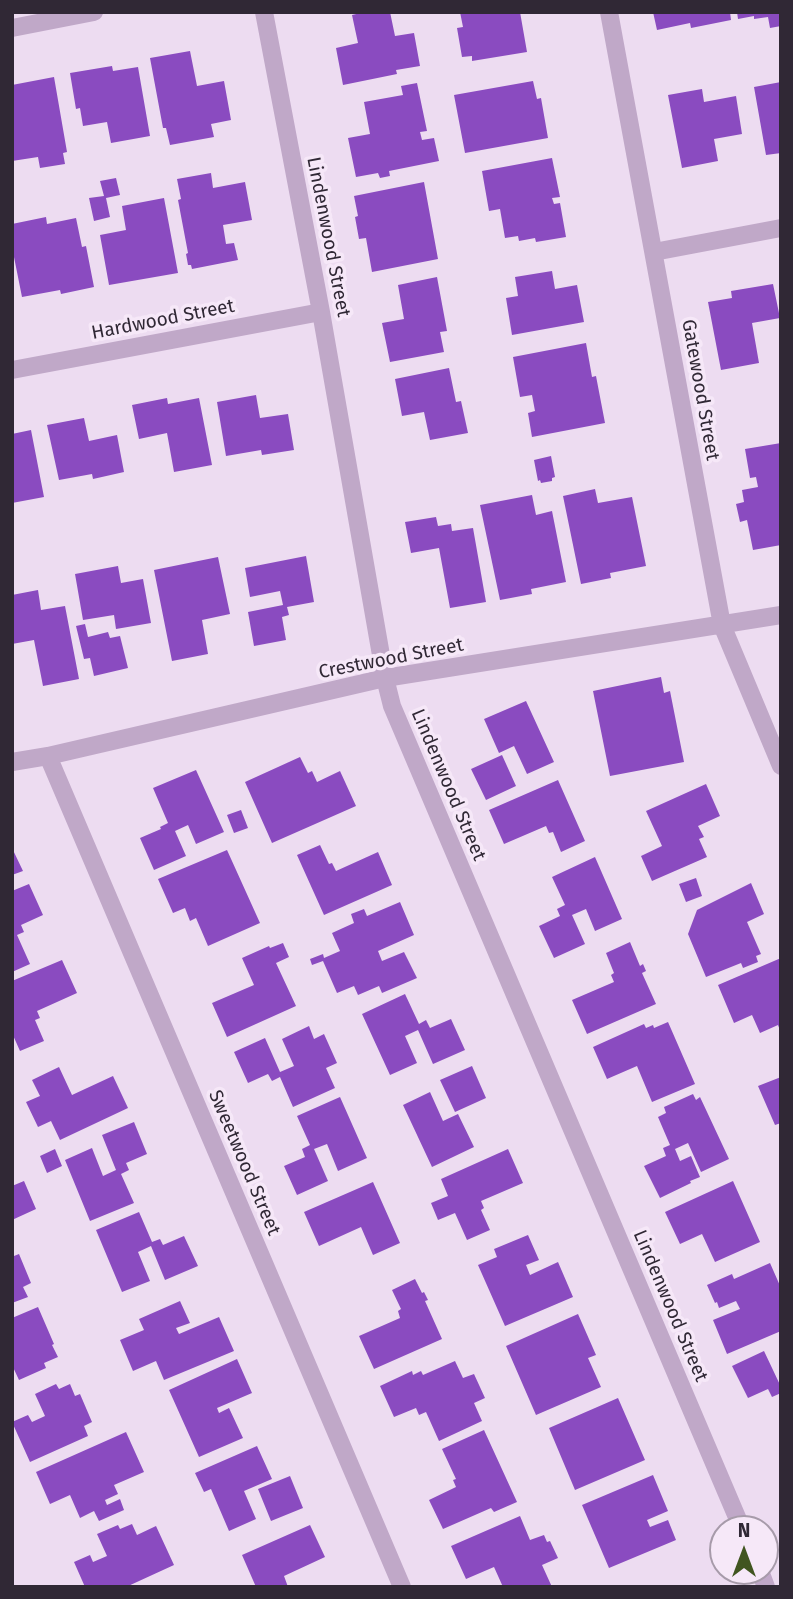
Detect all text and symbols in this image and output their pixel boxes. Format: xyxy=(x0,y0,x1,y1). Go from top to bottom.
street label: Lindenwood Street xyxy=(301,155,355,319)
street label: Hardwood Street xyxy=(90,295,236,345)
street label: Gatewood Street xyxy=(676,318,724,462)
street label: Crestwood Street xyxy=(317,634,465,684)
street label: Lindenwood Street xyxy=(406,706,490,864)
street label: Sweetwood Street xyxy=(203,1087,285,1239)
street label: Lindenwood Street xyxy=(628,1227,712,1385)
north arrow xyxy=(709,1515,779,1585)
text: N xyxy=(738,1519,750,1542)

